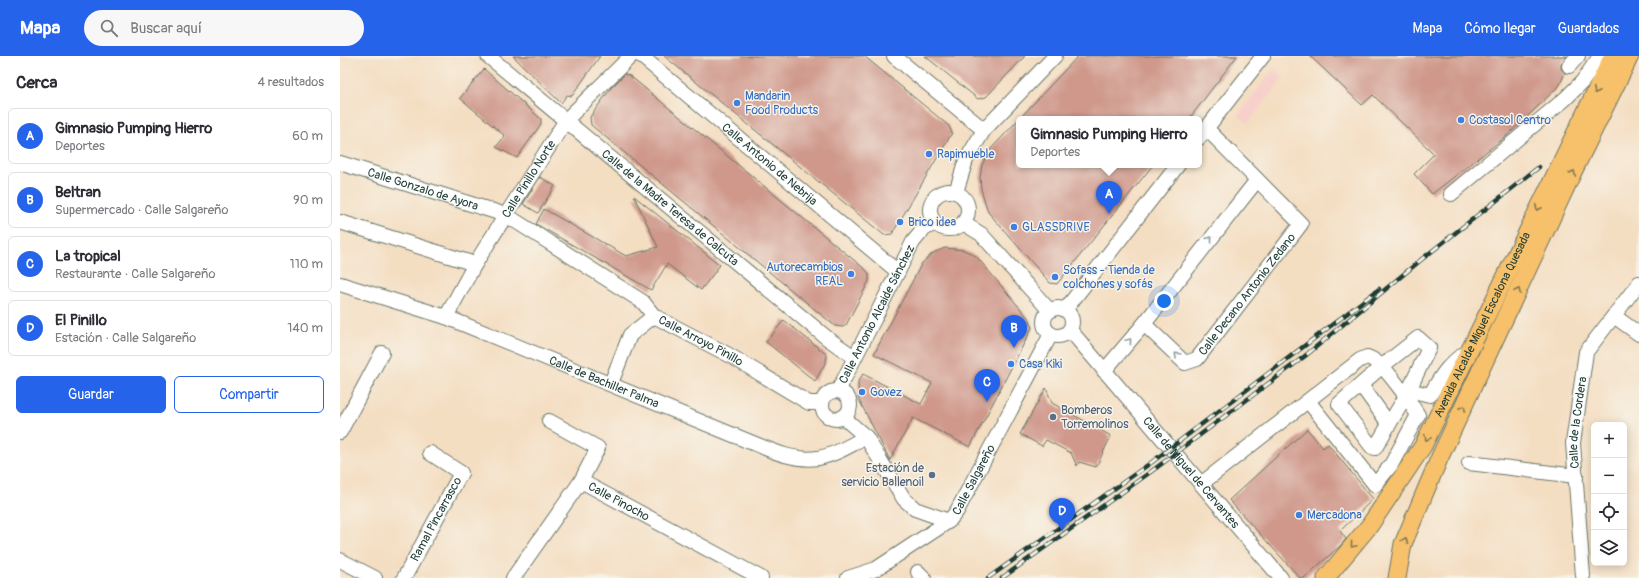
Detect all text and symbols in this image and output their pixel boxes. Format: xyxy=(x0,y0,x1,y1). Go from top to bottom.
search box xyxy=(84,10,364,46)
text: Mapa xyxy=(20,16,60,40)
icon: search xyxy=(98,17,120,39)
text: Buscar aquí xyxy=(130,19,202,38)
text: Mapa xyxy=(1413,20,1442,37)
text: Cómo llegar xyxy=(1464,20,1536,37)
text: Guardados xyxy=(1558,20,1619,37)
text: Cerca xyxy=(16,72,57,93)
text: 4 resultados xyxy=(257,74,324,90)
one-way arrow xyxy=(1593,87,1600,94)
place label: Mandarin Food Products xyxy=(745,89,819,118)
marker: Mandarin Food Products xyxy=(732,98,742,108)
place label: Costasol Centro xyxy=(1469,113,1552,128)
marker: Costasol Centro xyxy=(1456,115,1466,125)
popup xyxy=(1016,116,1202,168)
text: Gimnasio Pumping Hierro xyxy=(55,119,212,138)
street label: Calle Antonio de Nebrija xyxy=(718,120,821,209)
text: Gimnasio Pumping Hierro xyxy=(1030,125,1188,144)
text: A xyxy=(26,128,34,144)
text: 60 m xyxy=(292,128,323,144)
street label: Calle Pinillo Norte xyxy=(499,137,559,221)
text: Deportes xyxy=(55,138,105,154)
text: Deportes xyxy=(1030,144,1080,160)
street label: Calle de la Madre Teresa de Calcuta xyxy=(598,147,742,270)
place label: Rapimueble xyxy=(937,147,994,162)
marker: Rapimueble xyxy=(924,149,934,159)
street label: Calle Gonzalo de Ayora xyxy=(366,165,481,214)
one-way arrow xyxy=(1568,170,1576,177)
pin: A xyxy=(1096,181,1122,214)
text: Beltran xyxy=(55,183,101,202)
text: B xyxy=(26,192,34,208)
text: 90 m xyxy=(293,192,323,208)
text: Supermercado · Calle Salgareño xyxy=(55,202,229,218)
one-way arrow xyxy=(1535,203,1543,211)
place label: Brico idea xyxy=(908,215,956,230)
marker: Brico idea xyxy=(895,217,905,227)
place label: GLASSDRIVE xyxy=(1022,220,1090,235)
marker: GLASSDRIVE xyxy=(1009,222,1019,232)
street label: Avenida Alcalde Miguel Escalona Quesada xyxy=(1431,229,1534,420)
street label: Calle Decano Antonio Zedano xyxy=(1195,230,1300,359)
one-way arrow xyxy=(1206,237,1213,244)
street label: Calle Antonio Alcaide Sánchez xyxy=(836,243,918,386)
text: La tropical xyxy=(55,247,121,266)
text: C xyxy=(26,256,34,272)
text: 110 m xyxy=(290,256,323,272)
place label: Autorecambios REAL xyxy=(766,260,844,289)
place label: Sofass - Tienda de colchones y sofás xyxy=(1063,263,1155,292)
text: Restaurante · Calle Salgareño xyxy=(55,266,215,282)
marker: Autorecambios REAL xyxy=(846,269,856,279)
marker: Sofass - Tienda de colchones y sofás xyxy=(1050,272,1060,282)
one-way arrow xyxy=(1513,287,1521,295)
your location xyxy=(1154,291,1174,311)
text: El Pinillo xyxy=(55,311,107,330)
street label: Calle Arroyo Pinillo xyxy=(656,313,746,370)
pin: B xyxy=(1001,315,1027,348)
text: D xyxy=(26,320,34,336)
text: 140 m xyxy=(287,320,323,336)
text: Estación · Calle Salgareño xyxy=(55,330,196,346)
one-way arrow xyxy=(1125,338,1132,346)
street label: Calle de Bachiller Palma xyxy=(547,353,662,412)
one-way arrow xyxy=(1174,353,1182,360)
place label: Casa Kiki xyxy=(1019,357,1062,372)
marker: Casa Kiki xyxy=(1006,359,1016,369)
pin: C xyxy=(974,369,1000,402)
street label: Calle de la Cordera xyxy=(1566,375,1590,469)
button: Guardar xyxy=(16,376,166,413)
button: Compartir xyxy=(174,376,324,413)
place label: Govez xyxy=(870,385,902,400)
marker: Govez xyxy=(857,387,867,397)
place label: Bomberos Torremolinos xyxy=(1061,403,1129,432)
one-way arrow xyxy=(1458,405,1466,413)
marker: Bomberos Torremolinos xyxy=(1048,412,1058,422)
street label: Calle de Miguel de Cervantes xyxy=(1139,414,1243,532)
map controls xyxy=(1591,422,1627,566)
button: + xyxy=(1591,422,1627,458)
one-way arrow xyxy=(1424,434,1432,441)
street label: Calle Salgareño xyxy=(949,442,999,518)
button: − xyxy=(1591,458,1627,494)
place label: Estación de servicio Ballenoil xyxy=(841,461,924,490)
marker: Estación de servicio Ballenoil xyxy=(927,470,937,480)
street label: Ramal Pincarrasco xyxy=(407,474,466,564)
street label: Calle Pinocho xyxy=(585,479,652,525)
button: locate xyxy=(1591,494,1627,530)
pin: D xyxy=(1049,498,1075,531)
place label: Mercadona xyxy=(1307,508,1362,523)
marker: Mercadona xyxy=(1294,510,1304,520)
button: layers xyxy=(1591,530,1627,566)
one-way arrow xyxy=(1400,536,1408,543)
one-way arrow xyxy=(1351,540,1358,548)

